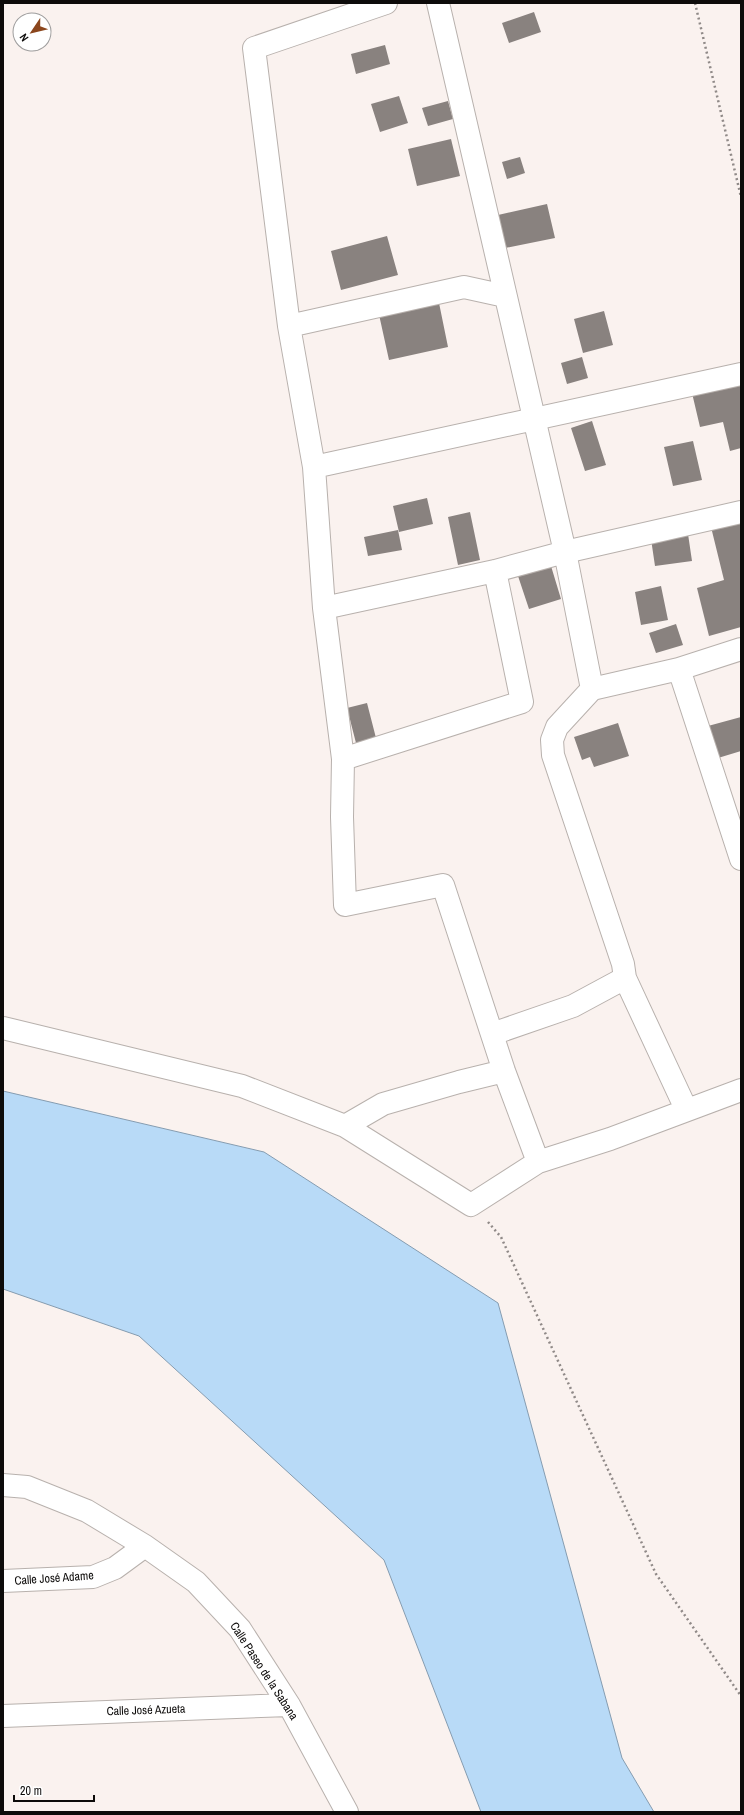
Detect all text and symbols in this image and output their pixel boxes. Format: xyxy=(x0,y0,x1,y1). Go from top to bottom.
north arrow xyxy=(12,12,52,52)
text: N xyxy=(16,31,31,44)
street label: Calle José Adame xyxy=(14,1567,94,1589)
street label: Calle Paseo de la Sabana xyxy=(226,1619,302,1724)
street label: Calle José Azueta xyxy=(106,1701,186,1719)
scale bar xyxy=(14,1777,94,1803)
text: 20 m xyxy=(20,1783,42,1799)

